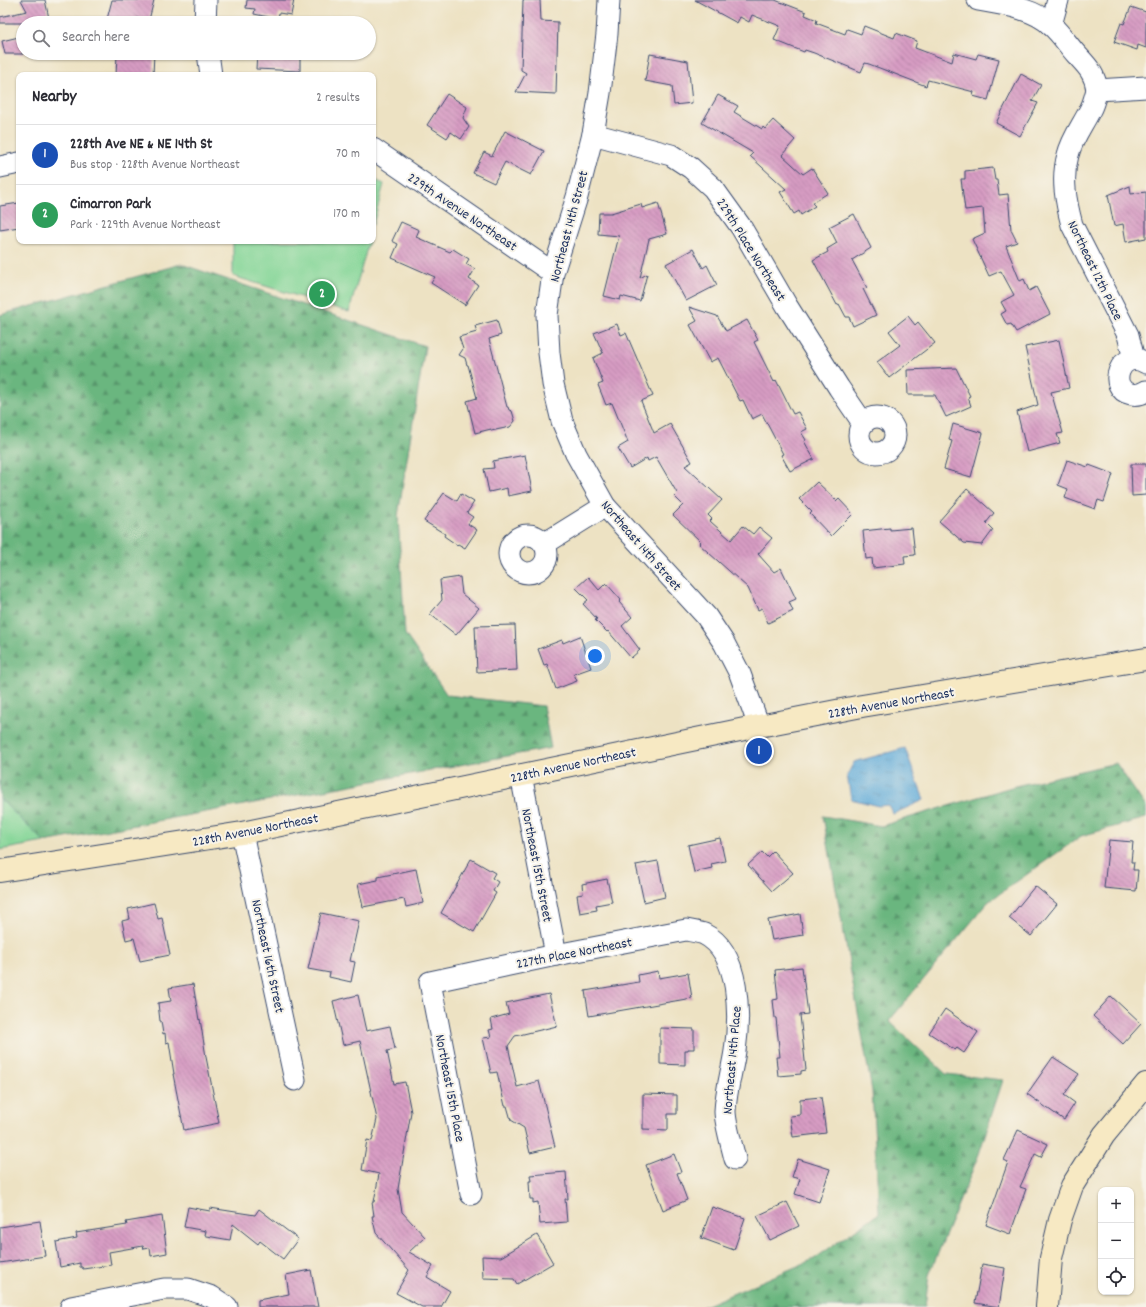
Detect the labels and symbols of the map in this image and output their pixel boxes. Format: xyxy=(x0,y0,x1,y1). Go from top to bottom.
street label: 229th Avenue Northeast xyxy=(403,168,521,257)
street label: Northeast 14th Street xyxy=(545,169,594,284)
street label: 229th Place Northeast xyxy=(710,195,790,306)
street label: Northeast 12th Place xyxy=(1061,218,1127,324)
pin: 2 xyxy=(309,279,335,309)
street label: Northeast 14th Street xyxy=(595,497,686,596)
your location xyxy=(585,646,605,666)
street label: 228th Avenue Northeast xyxy=(827,683,956,725)
pin: 1 xyxy=(746,736,772,766)
street label: 228th Avenue Northeast xyxy=(509,743,638,789)
street label: Northeast 15th Street xyxy=(515,807,557,924)
street label: 228th Avenue Northeast xyxy=(191,809,320,853)
street label: Northeast 16th Street xyxy=(245,898,289,1015)
street label: 227th Place Northeast xyxy=(515,933,634,975)
street label: Northeast 14th Place xyxy=(718,1005,748,1115)
street label: Northeast 15th Place xyxy=(429,1033,469,1144)

